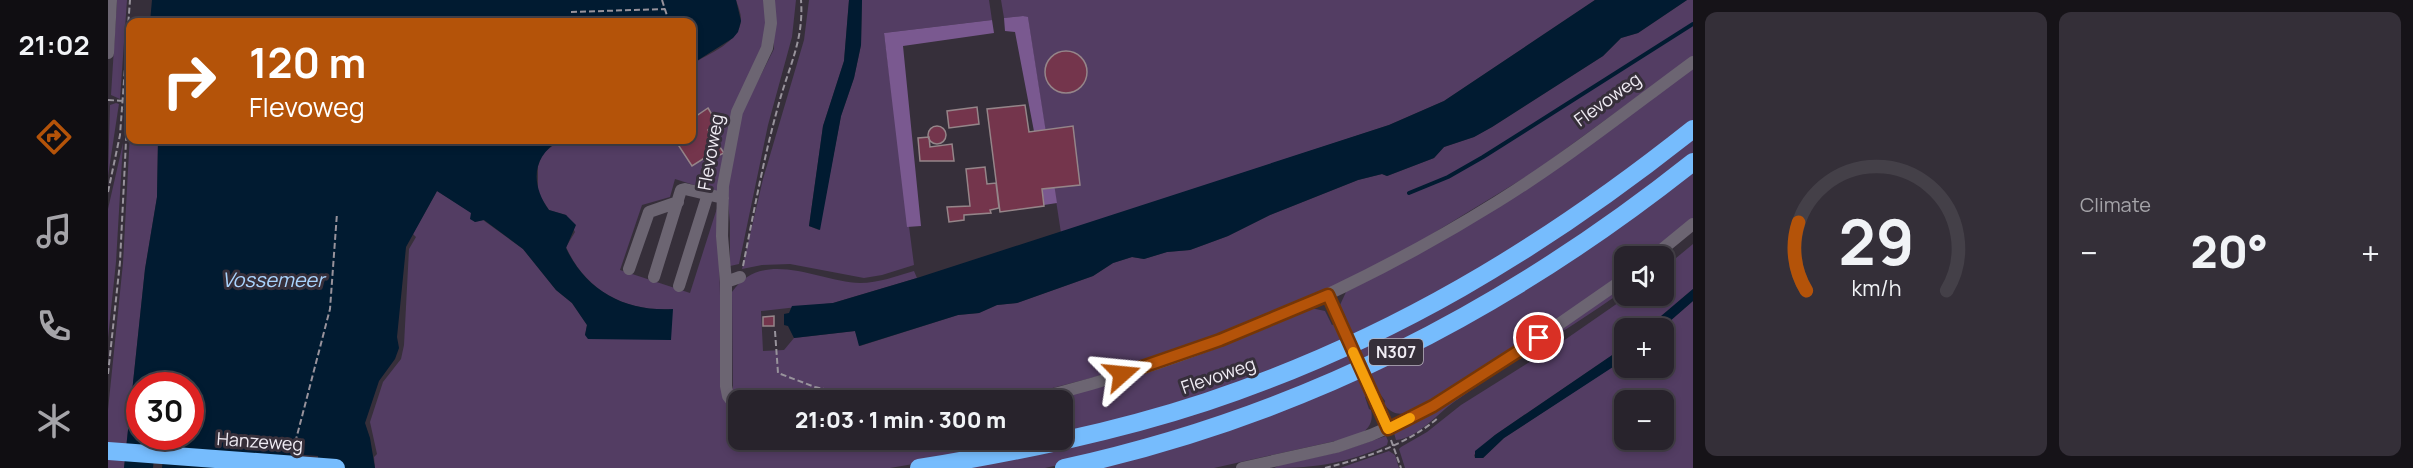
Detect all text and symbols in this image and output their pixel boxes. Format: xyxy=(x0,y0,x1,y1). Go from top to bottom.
text: 21:02 xyxy=(19,26,90,63)
text: 120 m xyxy=(249,33,366,91)
icon: right xyxy=(150,42,228,120)
street label: Flevoweg xyxy=(1569,67,1645,131)
text: Flevoweg xyxy=(249,88,365,125)
street label: Flevoweg xyxy=(691,112,729,192)
icon: directions xyxy=(33,116,75,158)
text: Climate xyxy=(2080,191,2151,218)
text: 29 xyxy=(1838,198,1914,284)
icon: music xyxy=(33,210,75,252)
text: 20° xyxy=(2191,220,2268,282)
text: − xyxy=(2080,230,2098,275)
text: + xyxy=(2361,230,2380,275)
map controls xyxy=(1614,246,1674,450)
button: sound xyxy=(1614,246,1674,306)
water label: Vossemeer xyxy=(222,266,327,293)
text: km/h xyxy=(1851,273,1901,302)
icon: phone xyxy=(33,305,75,347)
pin xyxy=(1513,312,1564,363)
button: + xyxy=(1614,318,1674,378)
icon: arrive xyxy=(1522,321,1555,354)
road number: N307 xyxy=(1369,339,1423,365)
position arrow xyxy=(1090,342,1154,406)
street label: Flevoweg xyxy=(1178,351,1258,399)
speed limit sign: 30 xyxy=(126,372,204,450)
button: − xyxy=(1614,390,1674,450)
icon: climate xyxy=(33,400,75,442)
text: 21:03 · 1 min · 300 m xyxy=(795,405,1006,435)
street label: Hanzeweg xyxy=(216,426,304,456)

